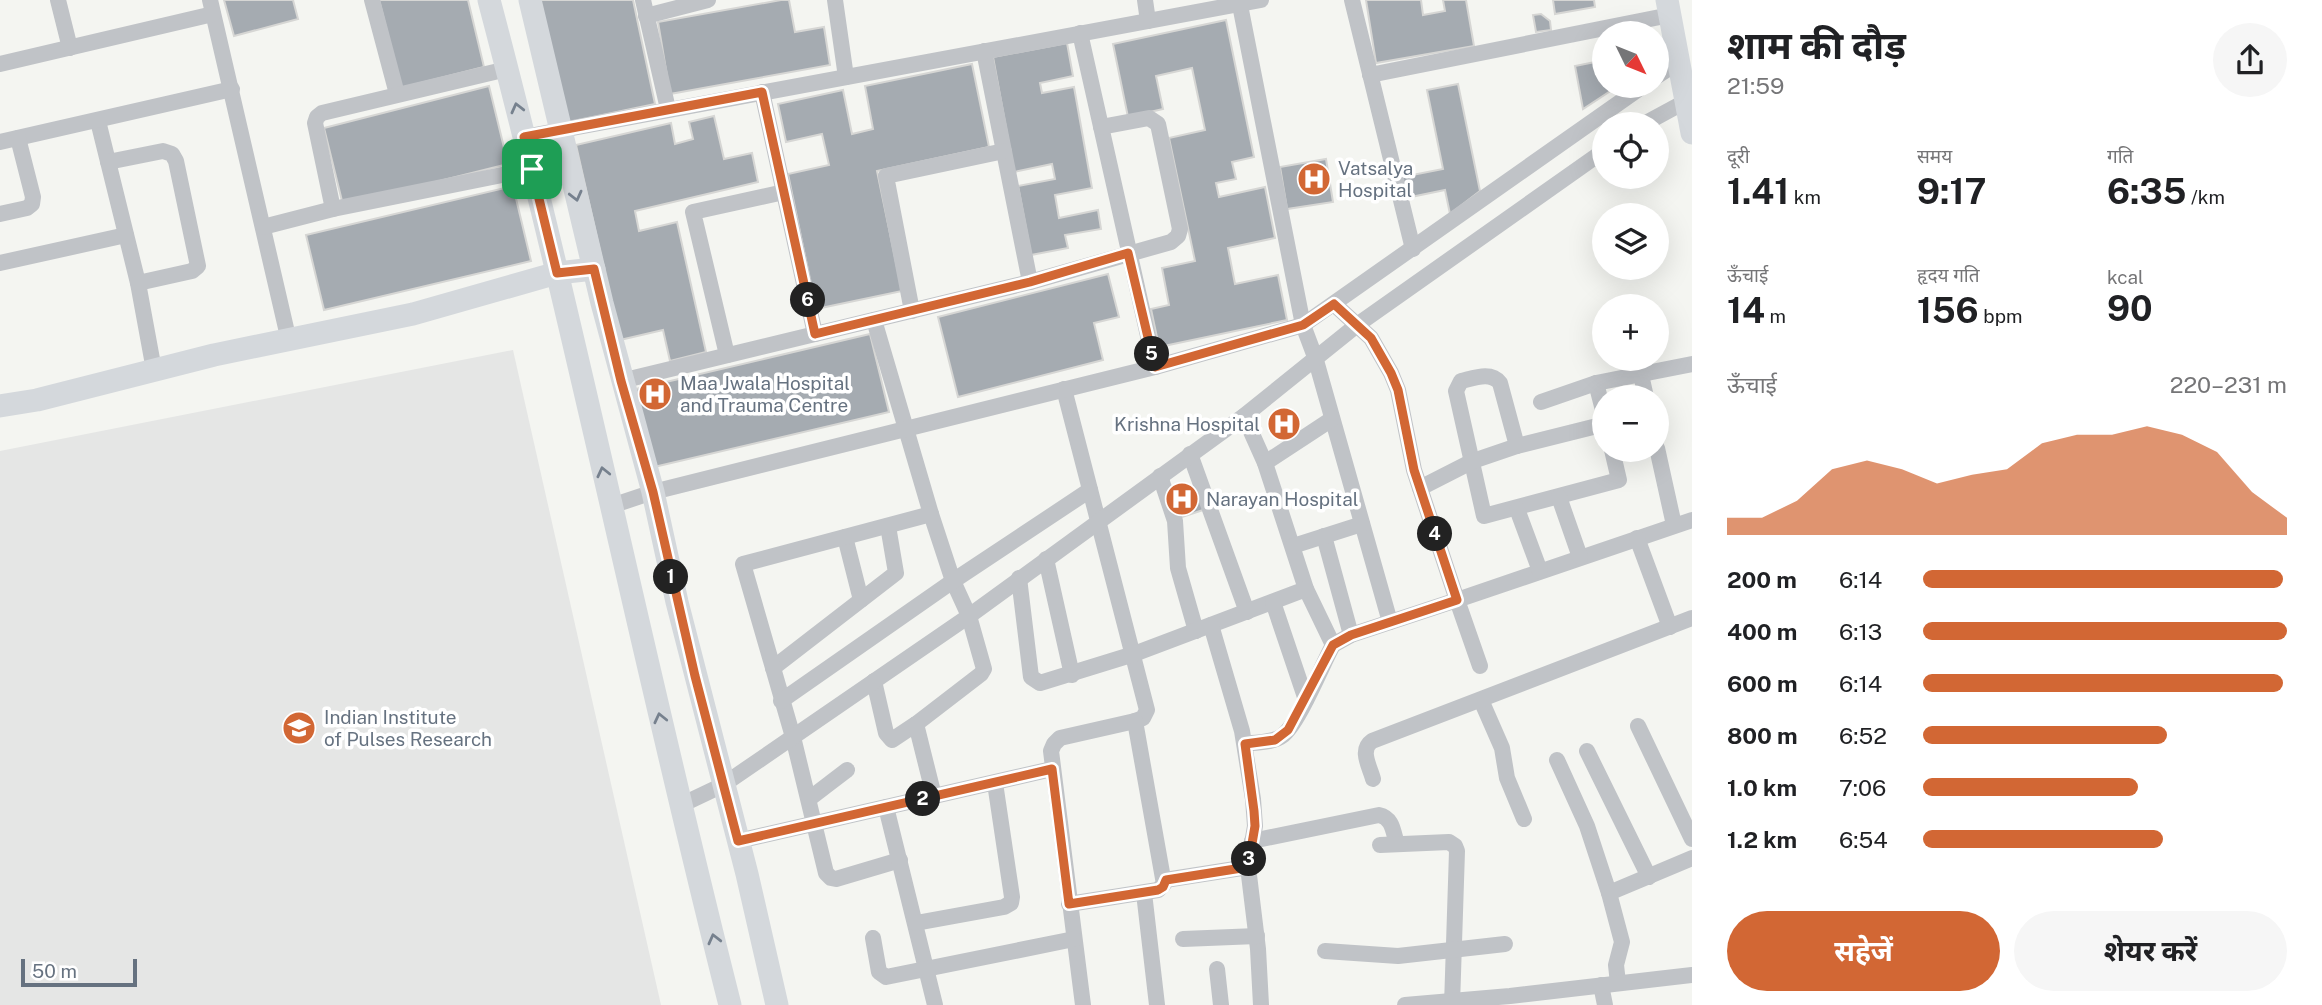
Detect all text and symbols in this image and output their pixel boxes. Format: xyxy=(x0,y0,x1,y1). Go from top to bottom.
north arrow xyxy=(1592,21,1670,98)
map controls xyxy=(1592,21,1669,462)
text: शाम की दौड़ xyxy=(1727,23,1906,68)
button: share xyxy=(2213,23,2287,97)
text: 21:59 xyxy=(1727,72,1784,99)
one-way arrow xyxy=(511,102,525,114)
button: locate xyxy=(1592,112,1669,189)
pin xyxy=(502,139,562,199)
text: दूरी xyxy=(1727,145,1750,167)
text: समय xyxy=(1917,145,1952,167)
text: गति xyxy=(2107,145,2133,167)
icon: arrive xyxy=(513,150,551,188)
place label: Vatsalya Hospital xyxy=(1338,157,1413,201)
hospital icon: Vatsalya Hospital xyxy=(1295,160,1333,198)
text: 1.41 xyxy=(1727,171,1789,212)
text: 9:17 xyxy=(1917,171,1986,212)
text: 6:35 xyxy=(2107,171,2186,212)
text: km xyxy=(1789,186,1821,208)
text: /km xyxy=(2186,186,2225,208)
one-way arrow xyxy=(568,189,582,201)
button: layers xyxy=(1592,203,1669,280)
text: ऊँचाई xyxy=(1727,264,1768,286)
text: हृदय गति xyxy=(1917,264,1980,286)
text: kcal xyxy=(2107,266,2144,288)
pin: 6 xyxy=(790,282,826,318)
text: 6 xyxy=(801,288,814,310)
text: 90 xyxy=(2107,288,2153,329)
text: 14 xyxy=(1727,290,1765,331)
text: 156 xyxy=(1917,290,1979,331)
button: + xyxy=(1592,294,1669,371)
text: m xyxy=(1765,305,1786,327)
text: bpm xyxy=(1979,305,2022,327)
pin: 5 xyxy=(1134,336,1170,372)
text: 5 xyxy=(1145,342,1158,364)
text: ऊँचाई xyxy=(1727,371,1777,398)
text: 220–231 m xyxy=(2170,371,2287,398)
place label: Maa Jwala Hospital and Trauma Centre xyxy=(680,372,850,416)
hospital icon: Maa Jwala Hospital and Trauma Centre xyxy=(636,375,674,413)
button: − xyxy=(1592,385,1669,462)
hospital icon: Krishna Hospital xyxy=(1265,405,1303,443)
place label: Krishna Hospital xyxy=(1114,413,1260,435)
one-way arrow xyxy=(597,466,611,478)
hospital icon: Narayan Hospital xyxy=(1163,480,1201,518)
place label: Narayan Hospital xyxy=(1206,488,1358,510)
pin: 4 xyxy=(1418,516,1452,552)
text: 4 xyxy=(1428,522,1441,544)
pin: 1 xyxy=(654,560,688,594)
text: 1 xyxy=(666,565,675,587)
text: 200 m xyxy=(1727,566,1797,593)
text: 6:14 xyxy=(1839,566,1882,593)
text: 400 m xyxy=(1727,618,1797,645)
text: 6:13 xyxy=(1839,618,1882,645)
text: 600 m xyxy=(1727,670,1797,697)
text: 6:14 xyxy=(1839,670,1882,697)
place label: Indian Institute of Pulses Research xyxy=(324,706,492,750)
school or university icon: Indian Institute of Pulses Research xyxy=(280,709,318,747)
one-way arrow xyxy=(654,712,669,724)
text: 800 m xyxy=(1727,722,1798,749)
text: 6:52 xyxy=(1839,722,1887,749)
text: 1.0 km xyxy=(1727,774,1797,801)
text: 7:06 xyxy=(1839,774,1886,801)
pin: 2 xyxy=(906,782,940,816)
text: 2 xyxy=(916,787,929,809)
text: 1.2 km xyxy=(1727,826,1797,853)
text: 6:54 xyxy=(1839,826,1888,853)
pin: 3 xyxy=(1232,842,1266,876)
text: 3 xyxy=(1242,847,1255,869)
button: सहेजें xyxy=(1727,911,2000,991)
button: शेयर करें xyxy=(2014,911,2287,991)
one-way arrow xyxy=(708,933,722,945)
scale bar xyxy=(21,956,136,988)
text: 50 m xyxy=(32,960,77,982)

